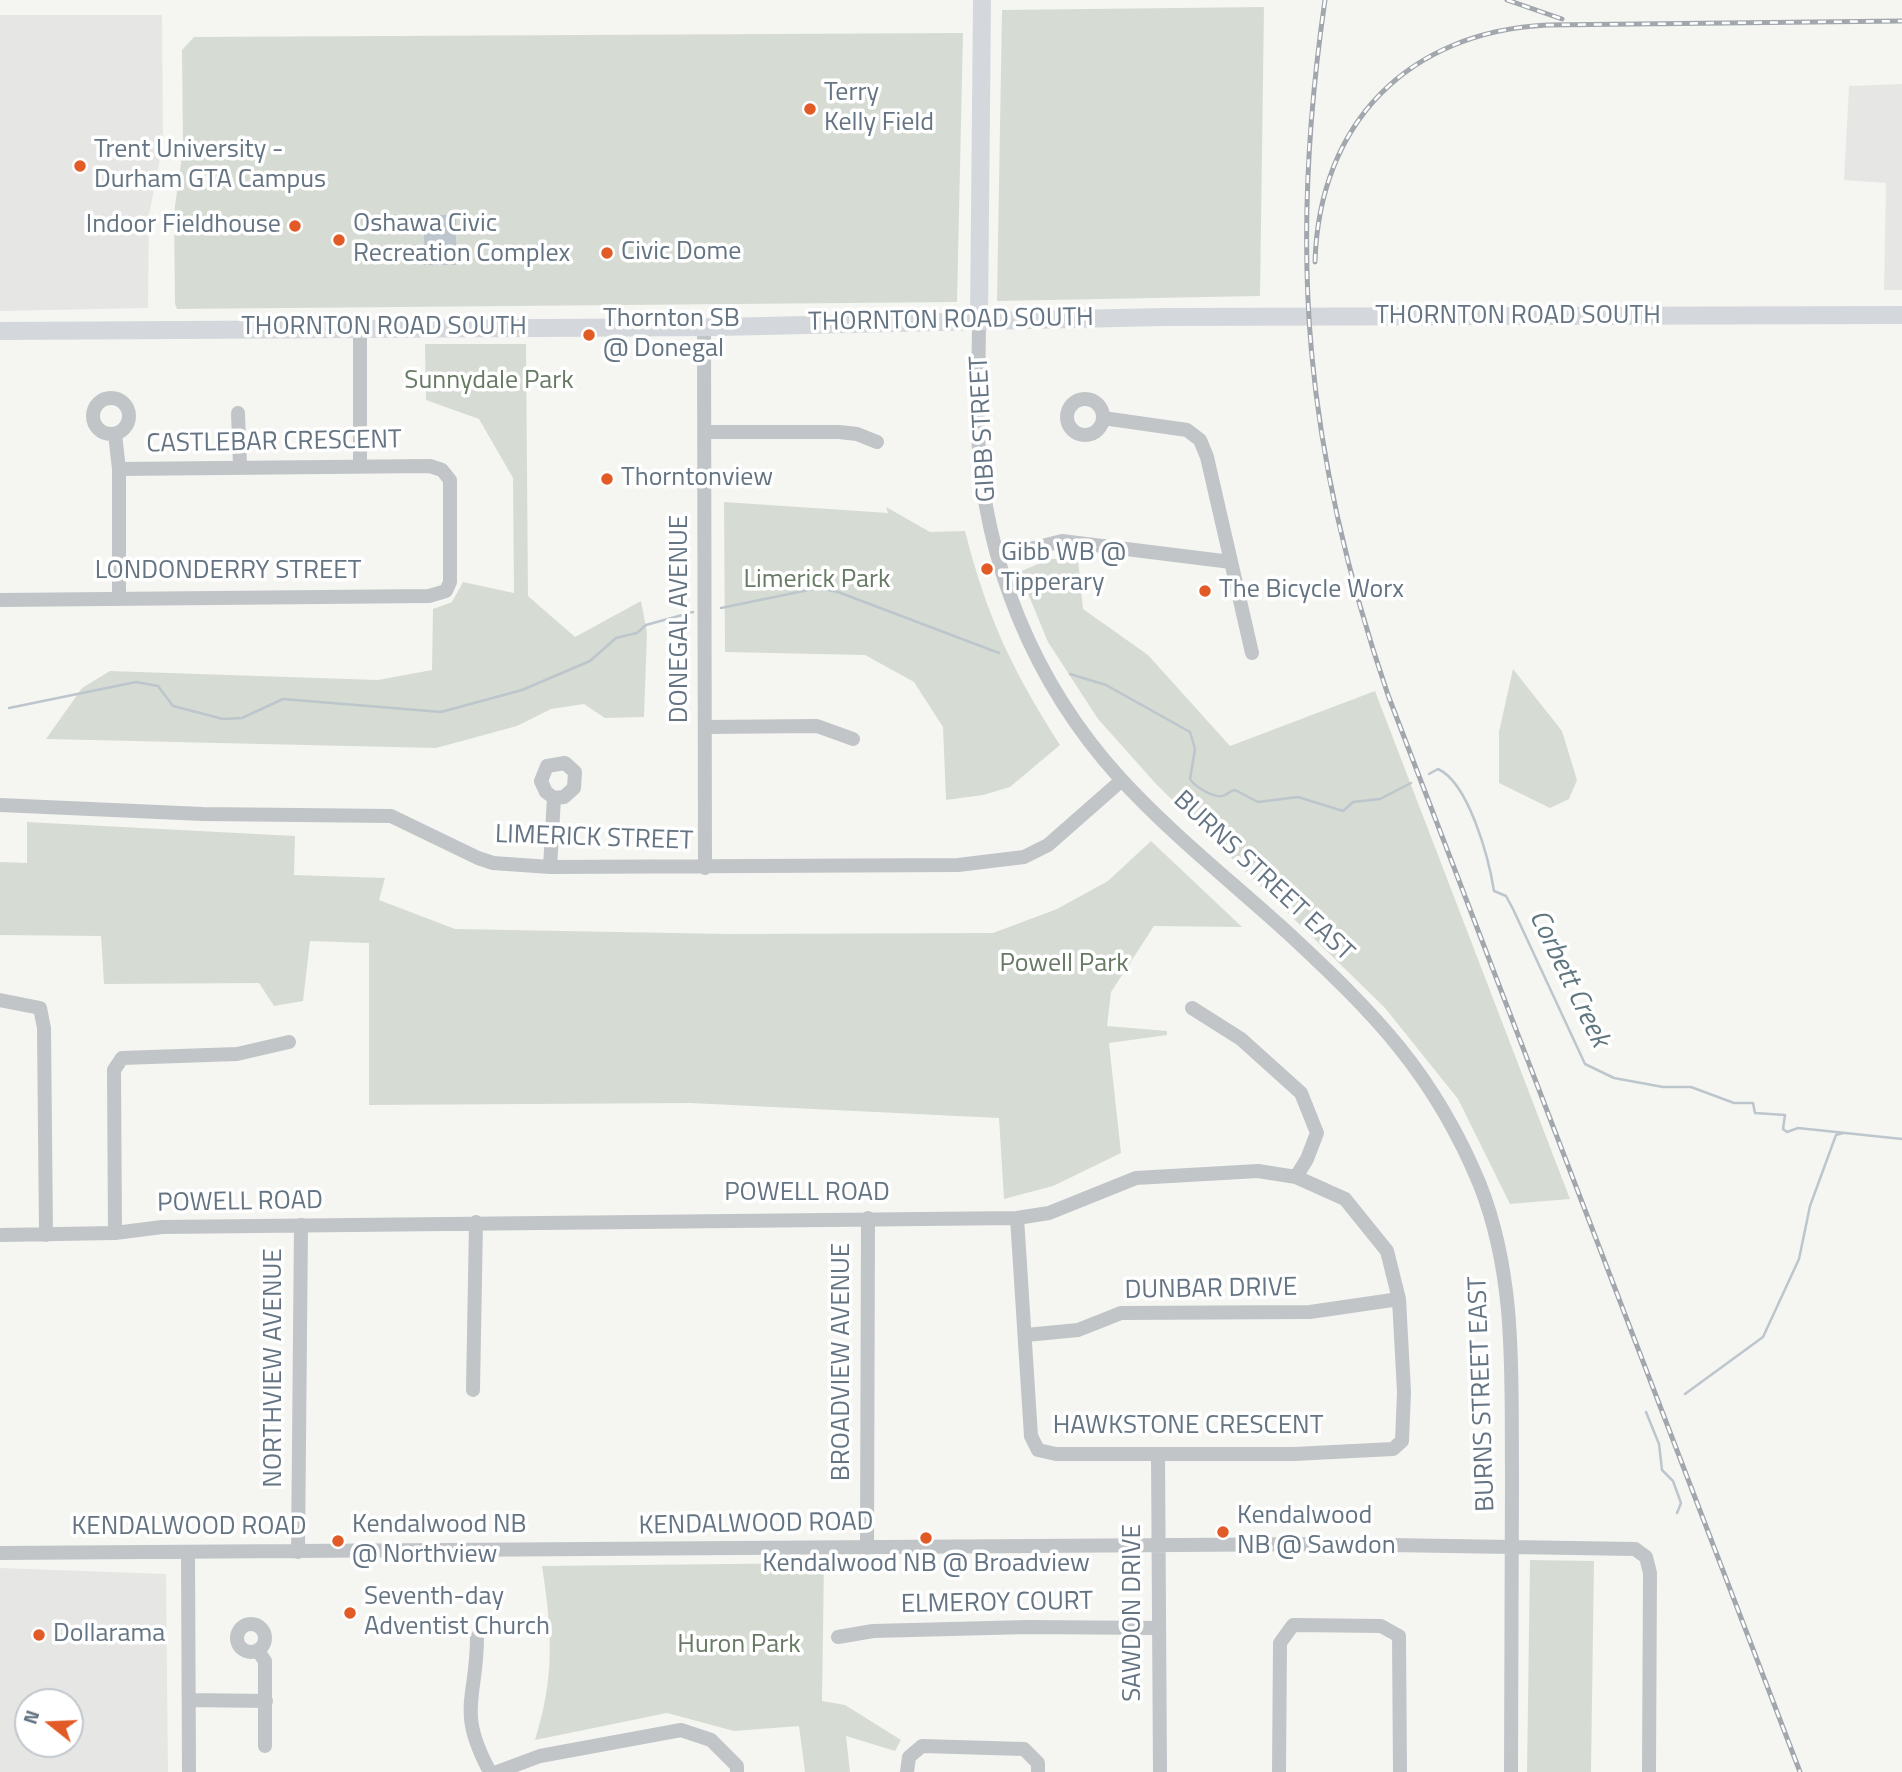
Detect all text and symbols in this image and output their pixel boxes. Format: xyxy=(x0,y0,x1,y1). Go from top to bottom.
place label: Terry Kelly Field xyxy=(824,78,934,140)
marker: Terry Kelly Field xyxy=(802,101,818,117)
place label: Trent University - Durham GTA Campus xyxy=(94,135,326,196)
marker: Trent University - Durham GTA Campus xyxy=(72,158,88,174)
place label: Oshawa Civic Recreation Complex xyxy=(353,209,570,270)
place label: Indoor Fieldhouse xyxy=(86,210,281,242)
marker: Indoor Fieldhouse xyxy=(287,218,303,234)
marker: Oshawa Civic Recreation Complex xyxy=(331,232,347,248)
place label: Civic Dome xyxy=(621,237,741,269)
marker: Civic Dome xyxy=(599,245,615,261)
street label: THORNTON ROAD SOUTH xyxy=(1375,301,1661,333)
street label: THORNTON ROAD SOUTH xyxy=(808,303,1094,339)
place label: Thornton SB @ Donegal xyxy=(603,304,740,366)
street label: THORNTON ROAD SOUTH xyxy=(241,312,527,344)
marker: Thornton SB @ Donegal xyxy=(581,327,597,343)
street label: GIBB STREET xyxy=(965,355,1003,503)
park label: Sunnydale Park xyxy=(404,366,574,398)
street label: CASTLEBAR CRESCENT xyxy=(146,425,402,461)
place label: Thorntonview xyxy=(621,463,773,495)
marker: Thorntonview xyxy=(599,471,615,487)
street label: DONEGAL AVENUE xyxy=(665,515,697,723)
place label: Gibb WB @ Tipperary xyxy=(1001,538,1126,600)
street label: LONDONDERRY STREET xyxy=(95,556,361,588)
marker: Gibb WB @ Tipperary xyxy=(979,561,995,577)
park label: Limerick Park xyxy=(744,565,890,597)
place label: The Bicycle Worx xyxy=(1219,575,1404,607)
marker: The Bicycle Worx xyxy=(1197,583,1213,599)
street label: BURNS STREET EAST xyxy=(1166,785,1360,969)
street label: LIMERICK STREET xyxy=(494,820,694,858)
water label: Corbett Creek xyxy=(1520,905,1616,1053)
park label: Powell Park xyxy=(999,949,1129,981)
street label: POWELL ROAD xyxy=(724,1178,890,1210)
street label: POWELL ROAD xyxy=(157,1186,323,1220)
street label: BROADVIEW AVENUE xyxy=(827,1243,859,1481)
street label: NORTHVIEW AVENUE xyxy=(259,1248,291,1488)
street label: DUNBAR DRIVE xyxy=(1124,1273,1298,1307)
street label: BURNS STREET EAST xyxy=(1463,1276,1503,1512)
street label: HAWKSTONE CRESCENT xyxy=(1053,1411,1323,1443)
place label: Kendalwood NB @ Sawdon xyxy=(1237,1501,1396,1562)
street label: KENDALWOOD ROAD xyxy=(638,1507,874,1543)
place label: Kendalwood NB @ Northview xyxy=(352,1510,526,1572)
street label: KENDALWOOD ROAD xyxy=(72,1512,306,1544)
street label: SAWDON DRIVE xyxy=(1118,1524,1150,1702)
marker: Kendalwood NB @ Sawdon xyxy=(1215,1524,1231,1540)
marker: Kendalwood NB @ Broadview xyxy=(918,1530,934,1546)
marker: Kendalwood NB @ Northview xyxy=(330,1533,346,1549)
place label: Kendalwood NB @ Broadview xyxy=(762,1549,1090,1581)
place label: Seventh-day Adventist Church xyxy=(364,1582,550,1644)
street label: ELMEROY COURT xyxy=(901,1587,1093,1621)
marker: Seventh-day Adventist Church xyxy=(342,1605,358,1621)
place label: Dollarama xyxy=(53,1619,165,1651)
marker: Dollarama xyxy=(31,1627,47,1643)
park label: Huron Park xyxy=(677,1630,801,1662)
north arrow xyxy=(14,1688,84,1758)
text: N xyxy=(15,1706,46,1728)

